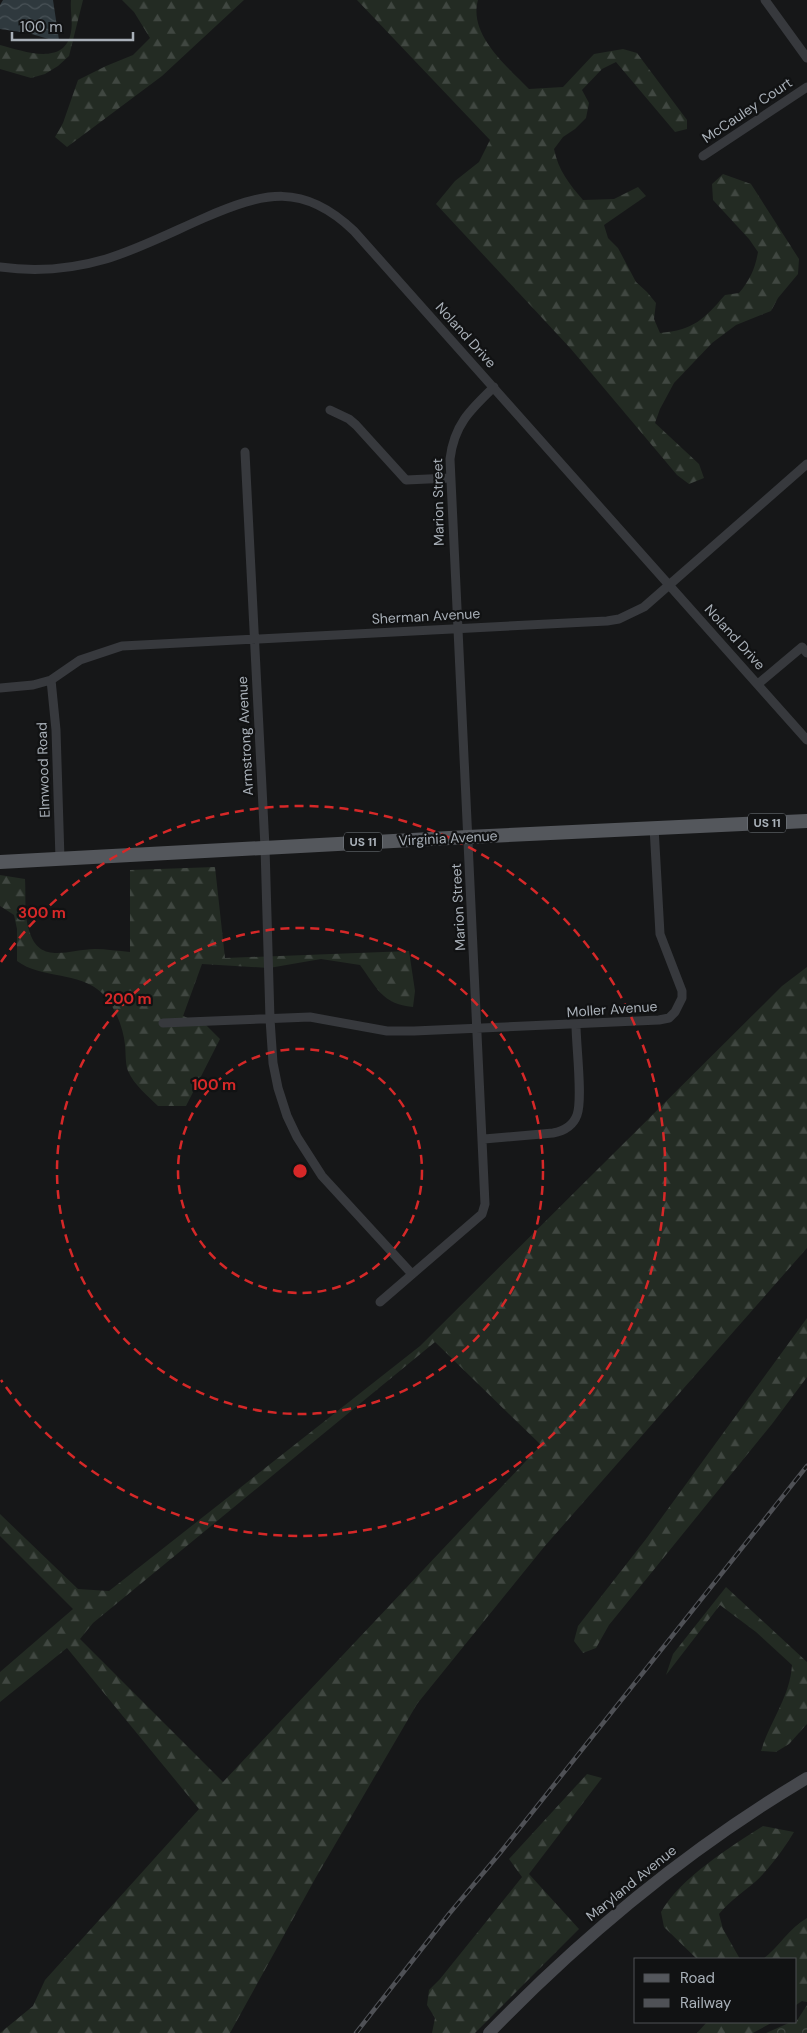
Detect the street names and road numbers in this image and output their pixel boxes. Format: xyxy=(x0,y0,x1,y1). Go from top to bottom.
street label: McCauley Court xyxy=(699,73,795,147)
street label: Noland Drive xyxy=(432,298,500,372)
street label: Marion Street xyxy=(428,458,448,546)
street label: Noland Drive xyxy=(701,600,769,674)
street label: Sherman Avenue xyxy=(371,604,481,628)
street label: Armstrong Avenue xyxy=(233,676,257,796)
street label: Elmwood Road xyxy=(32,722,54,818)
road number: US 11 xyxy=(748,814,786,832)
street label: Virginia Avenue xyxy=(398,826,498,850)
road number: US 11 xyxy=(344,832,382,852)
street label: Marion Street xyxy=(447,863,469,951)
street label: Moller Avenue xyxy=(566,997,658,1021)
street label: Maryland Avenue xyxy=(582,1841,680,1925)

